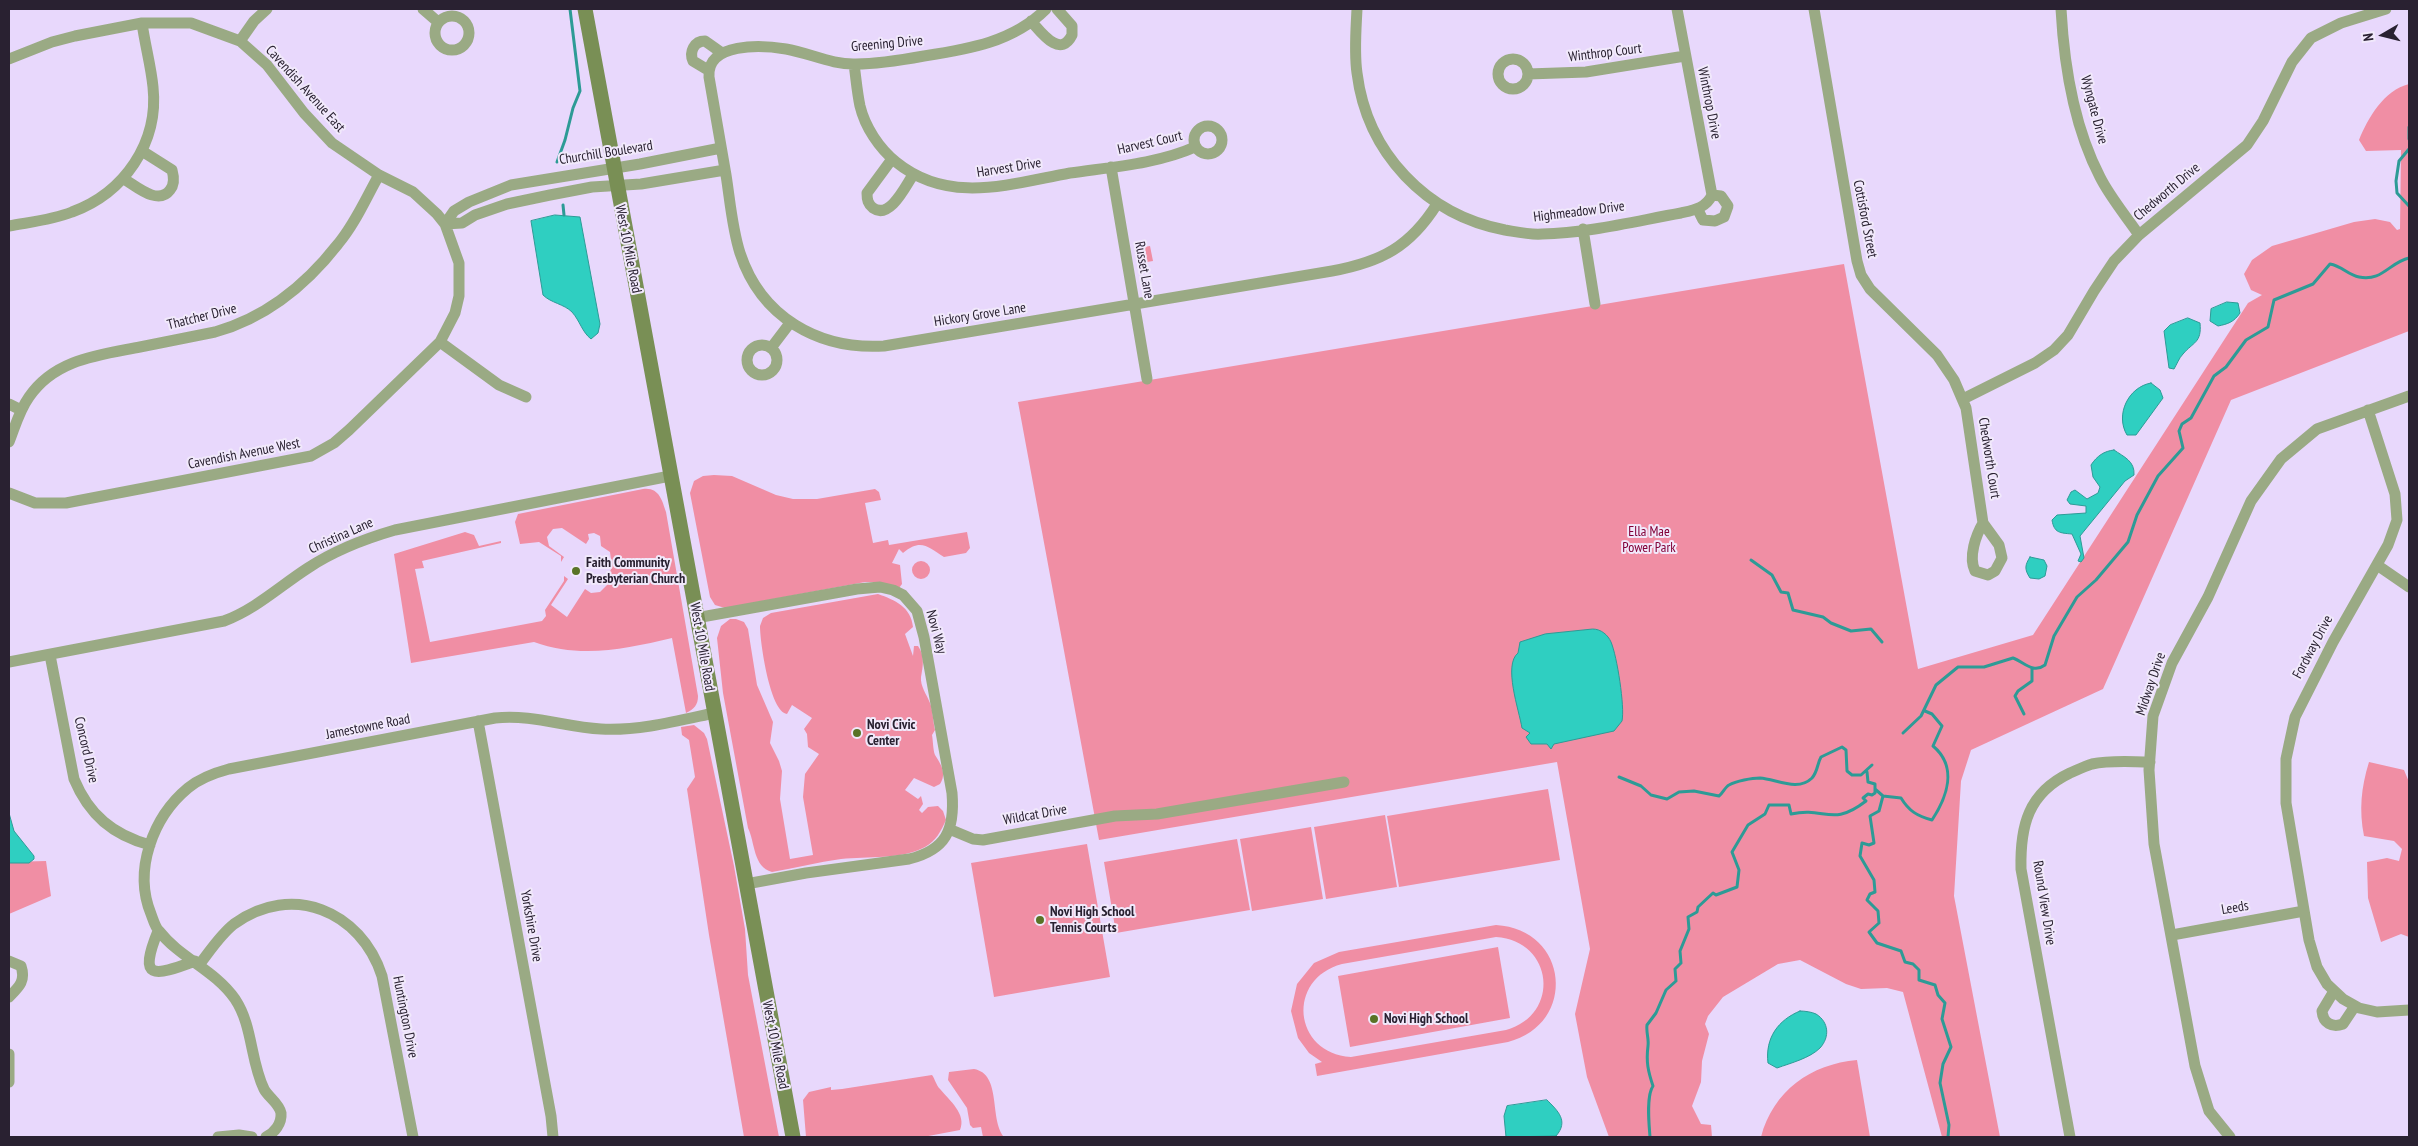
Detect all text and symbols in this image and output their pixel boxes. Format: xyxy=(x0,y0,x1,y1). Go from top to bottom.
north arrow xyxy=(2358,10,2408,60)
street label: Greening Drive xyxy=(850,32,924,56)
text: N xyxy=(2359,32,2378,42)
street label: Winthrop Court xyxy=(1567,40,1643,66)
street label: Cavendish Avenue East xyxy=(262,42,348,136)
street label: Winthrop Drive xyxy=(1694,66,1724,140)
street label: Wyngate Drive xyxy=(2077,74,2111,146)
street label: Harvest Court xyxy=(1116,127,1184,159)
street label: Churchill Boulevard xyxy=(558,137,654,169)
street label: Harvest Drive xyxy=(976,155,1042,181)
street label: Chedworth Drive xyxy=(2131,159,2203,225)
street label: Cottisford Street xyxy=(1849,179,1881,259)
street label: Highmeadow Drive xyxy=(1532,198,1626,226)
street label: West 10 Mile Road xyxy=(611,203,645,295)
street label: Russet Lane xyxy=(1131,240,1157,300)
street label: Hickory Grove Lane xyxy=(933,299,1027,331)
street label: Thatcher Drive xyxy=(166,300,238,334)
street label: Chedworth Court xyxy=(1974,416,2004,500)
street label: Cavendish Avenue West xyxy=(187,435,301,473)
street label: Christina Lane xyxy=(306,514,376,558)
park label: Ella Mae Power Park xyxy=(1622,524,1676,556)
place label: Faith Community Presbyterian Church xyxy=(586,555,685,588)
marker: Faith Community Presbyterian Church xyxy=(570,565,582,577)
street label: West 10 Mile Road xyxy=(686,601,718,693)
street label: Novi Way xyxy=(922,608,950,656)
street label: Fordway Drive xyxy=(2289,612,2337,682)
street label: Midway Drive xyxy=(2132,650,2170,718)
street label: Jamestowne Road xyxy=(325,711,411,743)
street label: Concord Drive xyxy=(70,715,102,785)
place label: Novi Civic Center xyxy=(867,717,915,750)
marker: Novi Civic Center xyxy=(851,727,863,739)
street label: Wildcat Drive xyxy=(1002,801,1068,829)
street label: Round View Drive xyxy=(2029,860,2059,946)
street label: Yorkshire Drive xyxy=(516,889,546,963)
street label: Leeds xyxy=(2220,897,2250,919)
place label: Novi High School Tennis Courts xyxy=(1050,904,1134,936)
marker: Novi High School Tennis Courts xyxy=(1034,914,1046,926)
street label: Huntington Drive xyxy=(389,975,421,1059)
street label: West 10 Mile Road xyxy=(758,999,792,1091)
place label: Novi High School xyxy=(1384,1011,1468,1027)
marker: Novi High School xyxy=(1368,1013,1380,1025)

